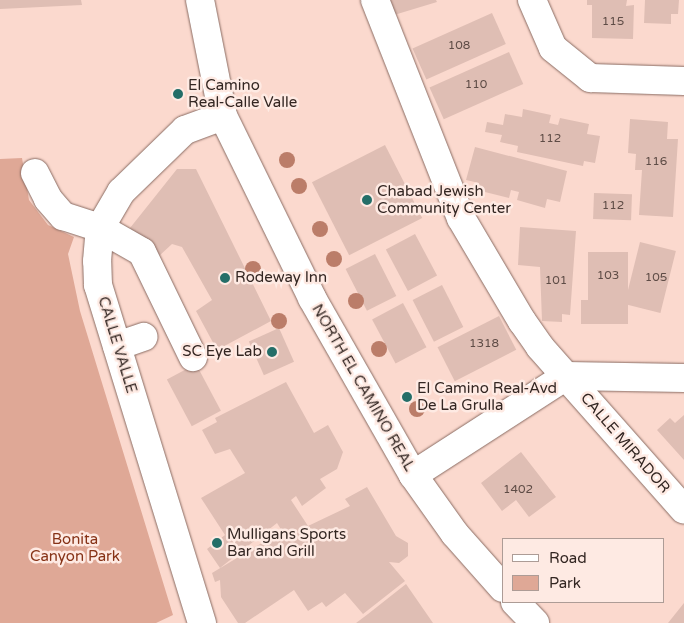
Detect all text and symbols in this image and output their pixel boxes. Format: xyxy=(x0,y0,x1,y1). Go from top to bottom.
house number: 115 xyxy=(602,15,624,29)
house number: 108 xyxy=(448,39,470,53)
place label: El Camino Real-Calle Valle xyxy=(188,76,297,111)
house number: 110 xyxy=(465,78,487,92)
marker: El Camino Real-Calle Valle xyxy=(172,88,184,100)
house number: 112 xyxy=(539,132,561,146)
house number: 116 xyxy=(645,155,667,169)
place label: Chabad Jewish Community Center xyxy=(377,182,511,217)
marker: Chabad Jewish Community Center xyxy=(361,194,373,206)
house number: 112 xyxy=(602,199,624,213)
place label: Rodeway Inn xyxy=(235,269,327,287)
house number: 103 xyxy=(597,269,619,283)
house number: 105 xyxy=(645,271,667,285)
marker: Rodeway Inn xyxy=(219,272,231,284)
house number: 101 xyxy=(545,274,567,288)
street label: CALLE VALLE xyxy=(94,294,140,396)
street label: NORTH EL CAMINO REAL xyxy=(308,301,418,475)
house number: 1318 xyxy=(469,337,499,351)
place label: SC Eye Lab xyxy=(182,343,262,361)
marker: SC Eye Lab xyxy=(266,346,278,358)
place label: El Camino Real-Avd De La Grulla xyxy=(417,379,557,414)
street label: CALLE MIRADOR xyxy=(577,389,673,497)
marker: El Camino Real-Avd De La Grulla xyxy=(401,391,413,403)
house number: 1402 xyxy=(503,483,533,497)
place label: Mulligans Sports Bar and Grill xyxy=(227,525,346,560)
park label: Bonita Canyon Park xyxy=(30,530,120,565)
marker: Mulligans Sports Bar and Grill xyxy=(211,537,223,549)
legend xyxy=(502,538,664,603)
text: Road xyxy=(549,549,587,567)
text: Park xyxy=(549,574,581,592)

